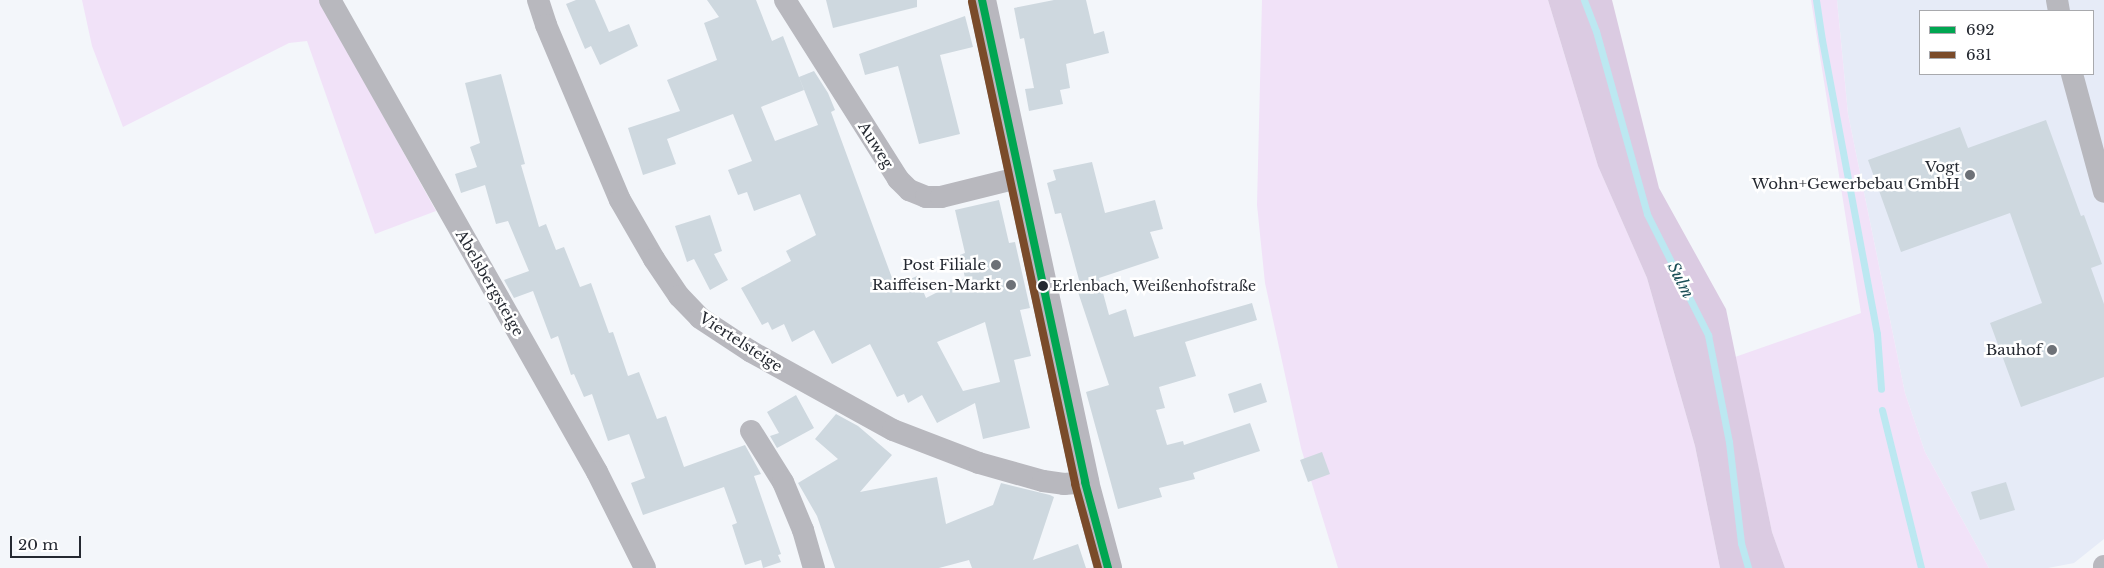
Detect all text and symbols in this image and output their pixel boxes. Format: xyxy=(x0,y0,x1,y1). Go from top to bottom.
legend xyxy=(1919,10,2094,75)
text: 692 xyxy=(1966,20,1995,39)
text: 631 xyxy=(1966,45,1992,64)
street label: Auweg xyxy=(855,118,897,172)
place label: Vogt Wohn+Gewerbebau GmbH xyxy=(1752,157,1960,192)
marker: Vogt Wohn+Gewerbebau GmbH xyxy=(1964,169,1976,181)
street label: Abelsbergsteige xyxy=(452,227,528,339)
place label: Post Filiale xyxy=(903,256,986,274)
marker: Post Filiale xyxy=(990,259,1002,271)
water label: Sulm xyxy=(1664,259,1698,301)
place label: Raiffeisen-Markt xyxy=(872,276,1001,294)
place label: Erlenbach, Weißenhofstraße xyxy=(1052,278,1257,294)
marker: Raiffeisen-Markt xyxy=(1005,279,1017,291)
marker: Erlenbach, Weißenhofstraße xyxy=(1038,281,1048,291)
street label: Viertelsteige xyxy=(696,308,786,376)
place label: Bauhof xyxy=(1986,341,2042,359)
marker: Bauhof xyxy=(2046,344,2058,356)
scale bar xyxy=(12,526,84,558)
text: 20 m xyxy=(18,535,58,554)

